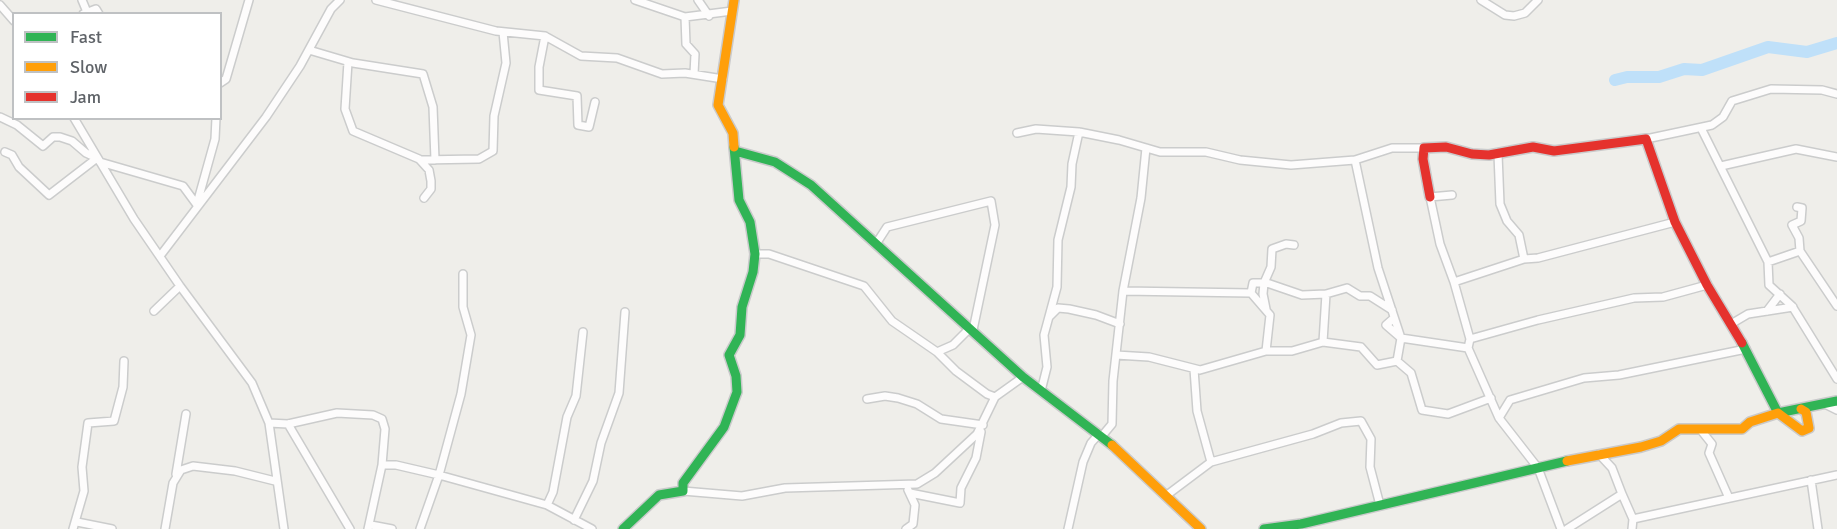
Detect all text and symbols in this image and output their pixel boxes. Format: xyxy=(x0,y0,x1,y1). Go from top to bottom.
legend xyxy=(12,12,222,120)
text: Fast xyxy=(70,26,102,48)
text: Slow xyxy=(70,56,107,78)
text: Jam xyxy=(70,86,101,108)

